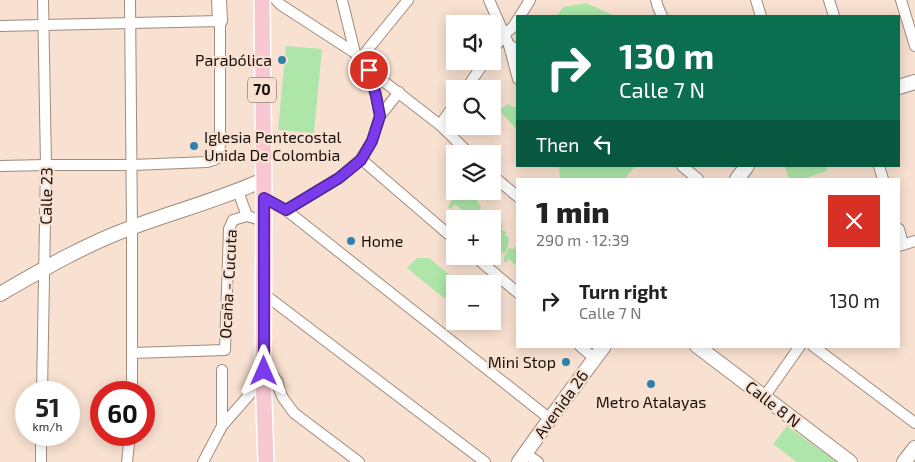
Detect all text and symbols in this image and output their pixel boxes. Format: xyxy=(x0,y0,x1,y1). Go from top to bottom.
map controls xyxy=(446,15,501,330)
button: sound xyxy=(446,15,501,70)
text: 130 m xyxy=(619,34,714,76)
icon: right xyxy=(536,35,601,100)
pin xyxy=(348,49,390,91)
place label: Parabólica xyxy=(195,50,272,69)
marker: Parabólica xyxy=(276,54,288,66)
icon: arrive xyxy=(355,56,383,84)
text: Calle 7 N xyxy=(619,76,705,102)
road number: 70 xyxy=(248,78,276,102)
button: search xyxy=(446,80,501,135)
place label: Iglesia Pentecostal Unida De Colombia xyxy=(204,127,342,164)
icon: left xyxy=(589,130,617,158)
text: Then xyxy=(536,133,579,156)
marker: Iglesia Pentecostal Unida De Colombia xyxy=(188,140,200,152)
button: layers xyxy=(446,145,501,200)
street label: Calle 23 xyxy=(36,167,56,225)
text: 1 min xyxy=(536,193,610,229)
button: close xyxy=(828,195,880,247)
button: + xyxy=(446,210,501,265)
street label: Ocaña - Cucuta xyxy=(215,229,240,339)
text: 290 m · 12:39 xyxy=(536,230,629,249)
place label: Home xyxy=(361,231,403,250)
marker: Home xyxy=(345,235,357,247)
button: − xyxy=(446,275,501,330)
text: Turn right xyxy=(579,280,667,303)
icon: right xyxy=(536,287,564,315)
text: 130 m xyxy=(830,289,880,312)
text: Calle 7 N xyxy=(579,303,642,322)
position arrow xyxy=(237,344,289,396)
place label: Mini Stop xyxy=(488,352,556,371)
marker: Mini Stop xyxy=(560,356,572,368)
street label: Avenida 26 xyxy=(530,366,592,441)
street label: Calle 8 N xyxy=(742,376,804,431)
marker: Metro Atalayas xyxy=(645,378,657,390)
speed limit sign: 60 xyxy=(90,381,155,446)
text: 51 xyxy=(35,392,60,422)
place label: Metro Atalayas xyxy=(596,392,706,411)
text: km/h xyxy=(33,419,62,433)

